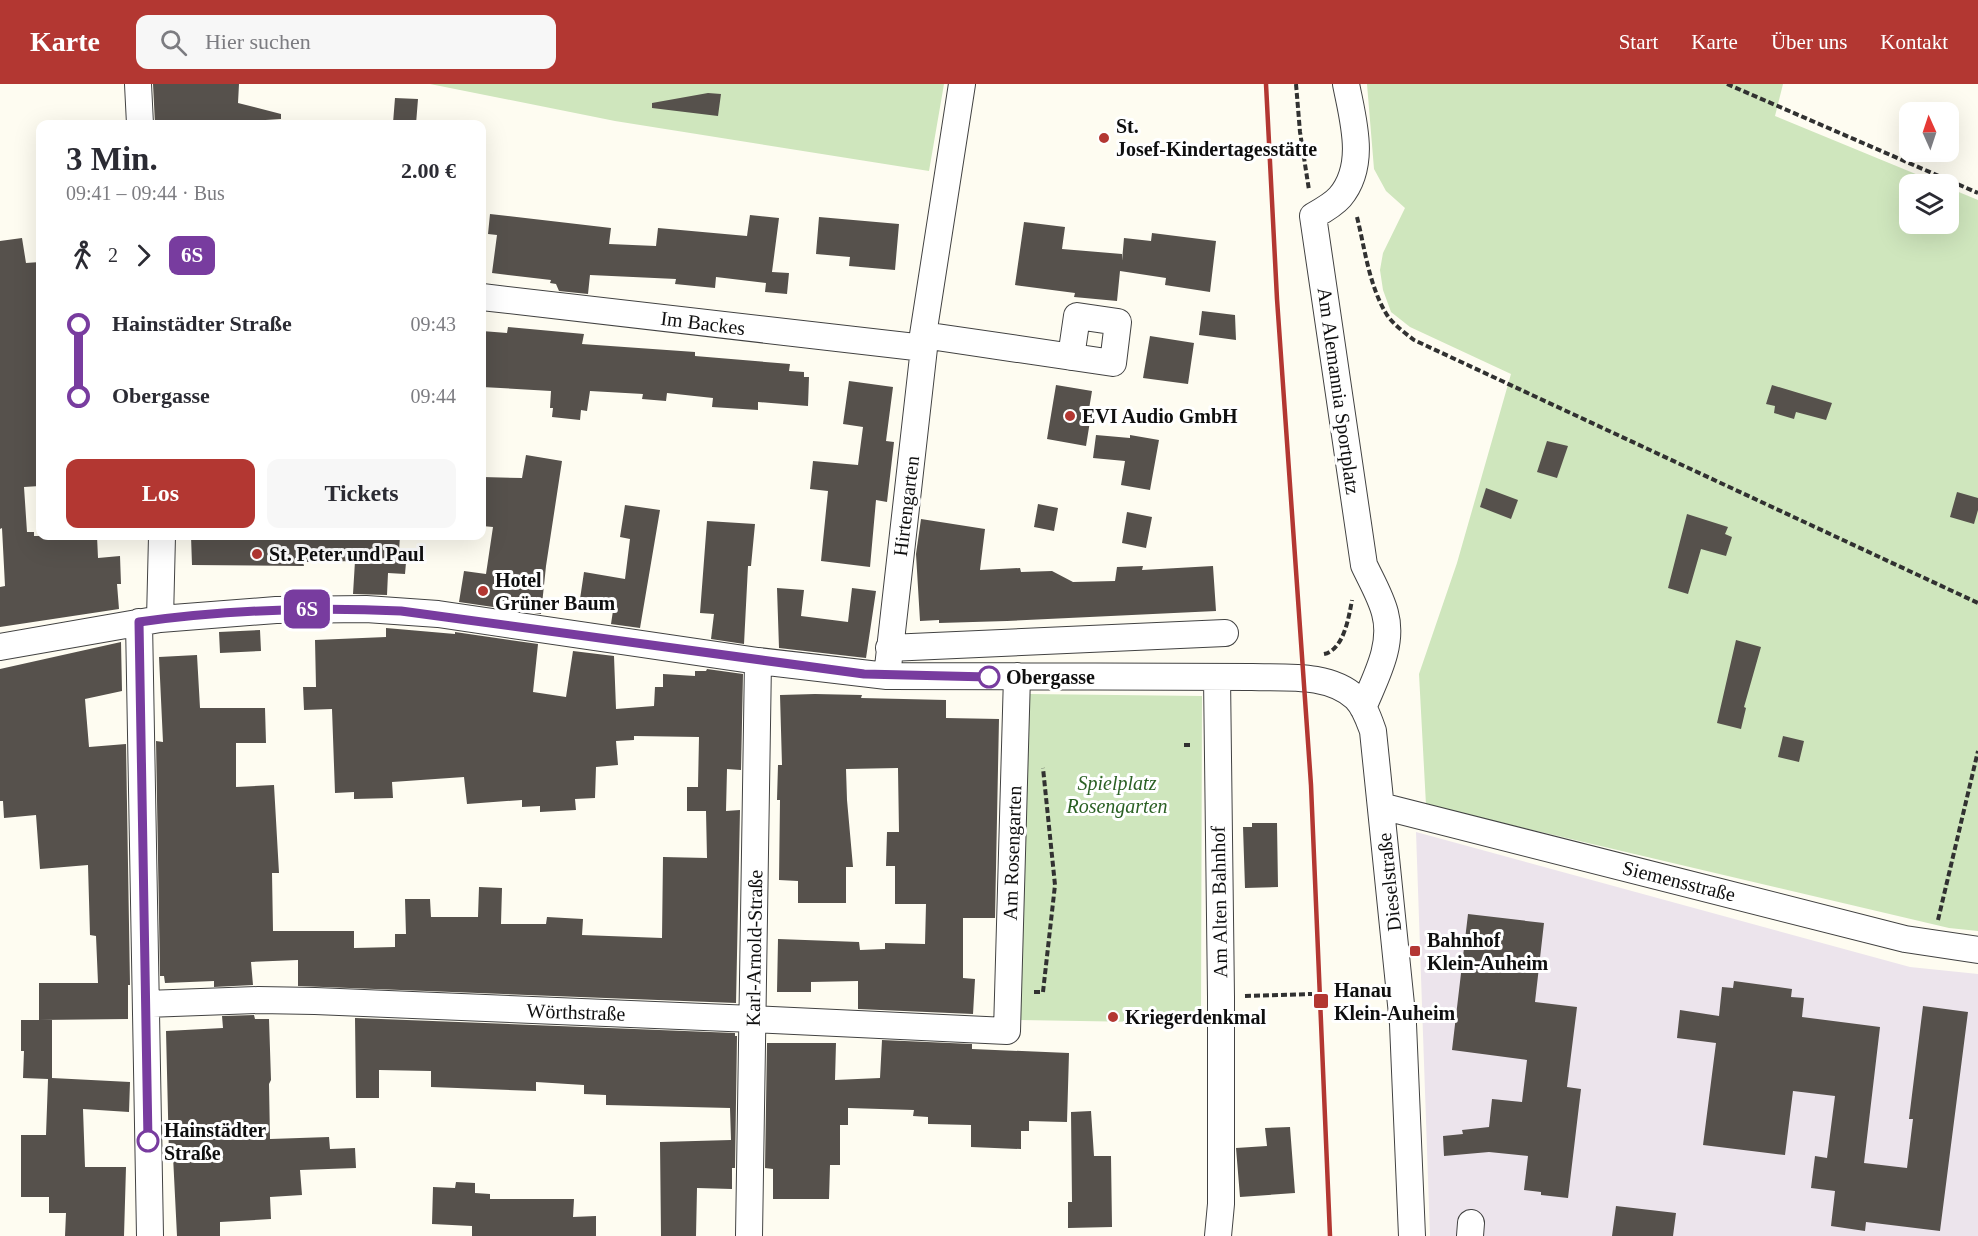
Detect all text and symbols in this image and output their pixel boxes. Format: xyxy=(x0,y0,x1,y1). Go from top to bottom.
search box xyxy=(136,15,556,69)
text: Karte xyxy=(30,26,100,57)
icon: search xyxy=(157,26,190,59)
text: Hier suchen xyxy=(205,29,311,54)
text: Start xyxy=(1619,30,1658,54)
text: Karte xyxy=(1691,30,1738,54)
text: Über uns xyxy=(1771,30,1847,54)
text: Kontakt xyxy=(1880,30,1948,54)
north arrow xyxy=(1899,102,1959,162)
map controls xyxy=(1899,102,1959,234)
place label: St. Josef-Kindertagesstätte xyxy=(1116,115,1317,161)
marker: St. Josef-Kindertagesstätte xyxy=(1097,131,1111,145)
text: 3 Min. xyxy=(66,141,158,177)
text: 2.00 € xyxy=(401,158,456,183)
button: layers xyxy=(1899,174,1959,234)
text: 09:41 – 09:44 · Bus xyxy=(66,182,225,204)
icon: walk xyxy=(66,239,99,272)
icon: forward xyxy=(127,239,160,272)
text: 6S xyxy=(181,243,203,267)
text: 2 xyxy=(108,244,118,266)
street label: Am Alemannia Sportplatz xyxy=(1313,286,1364,496)
street label: Im Backes xyxy=(659,307,747,339)
text: Hainstädter Straße xyxy=(112,311,292,336)
text: 09:43 xyxy=(410,313,456,335)
text: Obergasse xyxy=(112,383,210,408)
text: 09:44 xyxy=(410,385,456,407)
place label: EVI Audio GmbH xyxy=(1082,405,1238,427)
marker: EVI Audio GmbH xyxy=(1063,409,1077,423)
street label: Hirtengarten xyxy=(889,454,924,558)
button: Los xyxy=(66,459,255,528)
button: Tickets xyxy=(267,459,456,528)
place label: St. Peter und Paul xyxy=(269,543,425,565)
marker: St. Peter und Paul xyxy=(250,547,264,561)
place label: Hotel Grüner Baum xyxy=(495,569,616,614)
marker: Hotel Grüner Baum xyxy=(476,584,490,598)
line badge: 6S xyxy=(280,590,334,628)
text: 6S xyxy=(296,597,318,621)
marker: Obergasse xyxy=(978,666,1000,688)
place label: Obergasse xyxy=(1006,666,1095,689)
park label: Spielplatz Rosengarten xyxy=(1065,772,1168,818)
street label: Am Rosengarten xyxy=(999,785,1026,921)
street label: Am Alten Bahnhof xyxy=(1207,825,1231,978)
street label: Dieselstraße xyxy=(1373,832,1405,932)
street label: Siemensstraße xyxy=(1620,856,1738,906)
street label: Karl-Arnold-Straße xyxy=(742,869,766,1026)
place label: Bahnhof Klein-Auheim xyxy=(1427,929,1548,974)
marker: Bahnhof Klein-Auheim xyxy=(1408,944,1422,958)
place label: Hanau Klein-Auheim xyxy=(1334,979,1455,1024)
marker: Hanau Klein-Auheim xyxy=(1312,992,1330,1010)
street label: Wörthstraße xyxy=(526,999,626,1025)
place label: Kriegerdenkmal xyxy=(1125,1006,1267,1029)
marker: Kriegerdenkmal xyxy=(1106,1010,1120,1024)
place label: Hainstädter Straße xyxy=(164,1119,266,1164)
marker: Hainstädter Straße xyxy=(137,1130,159,1152)

